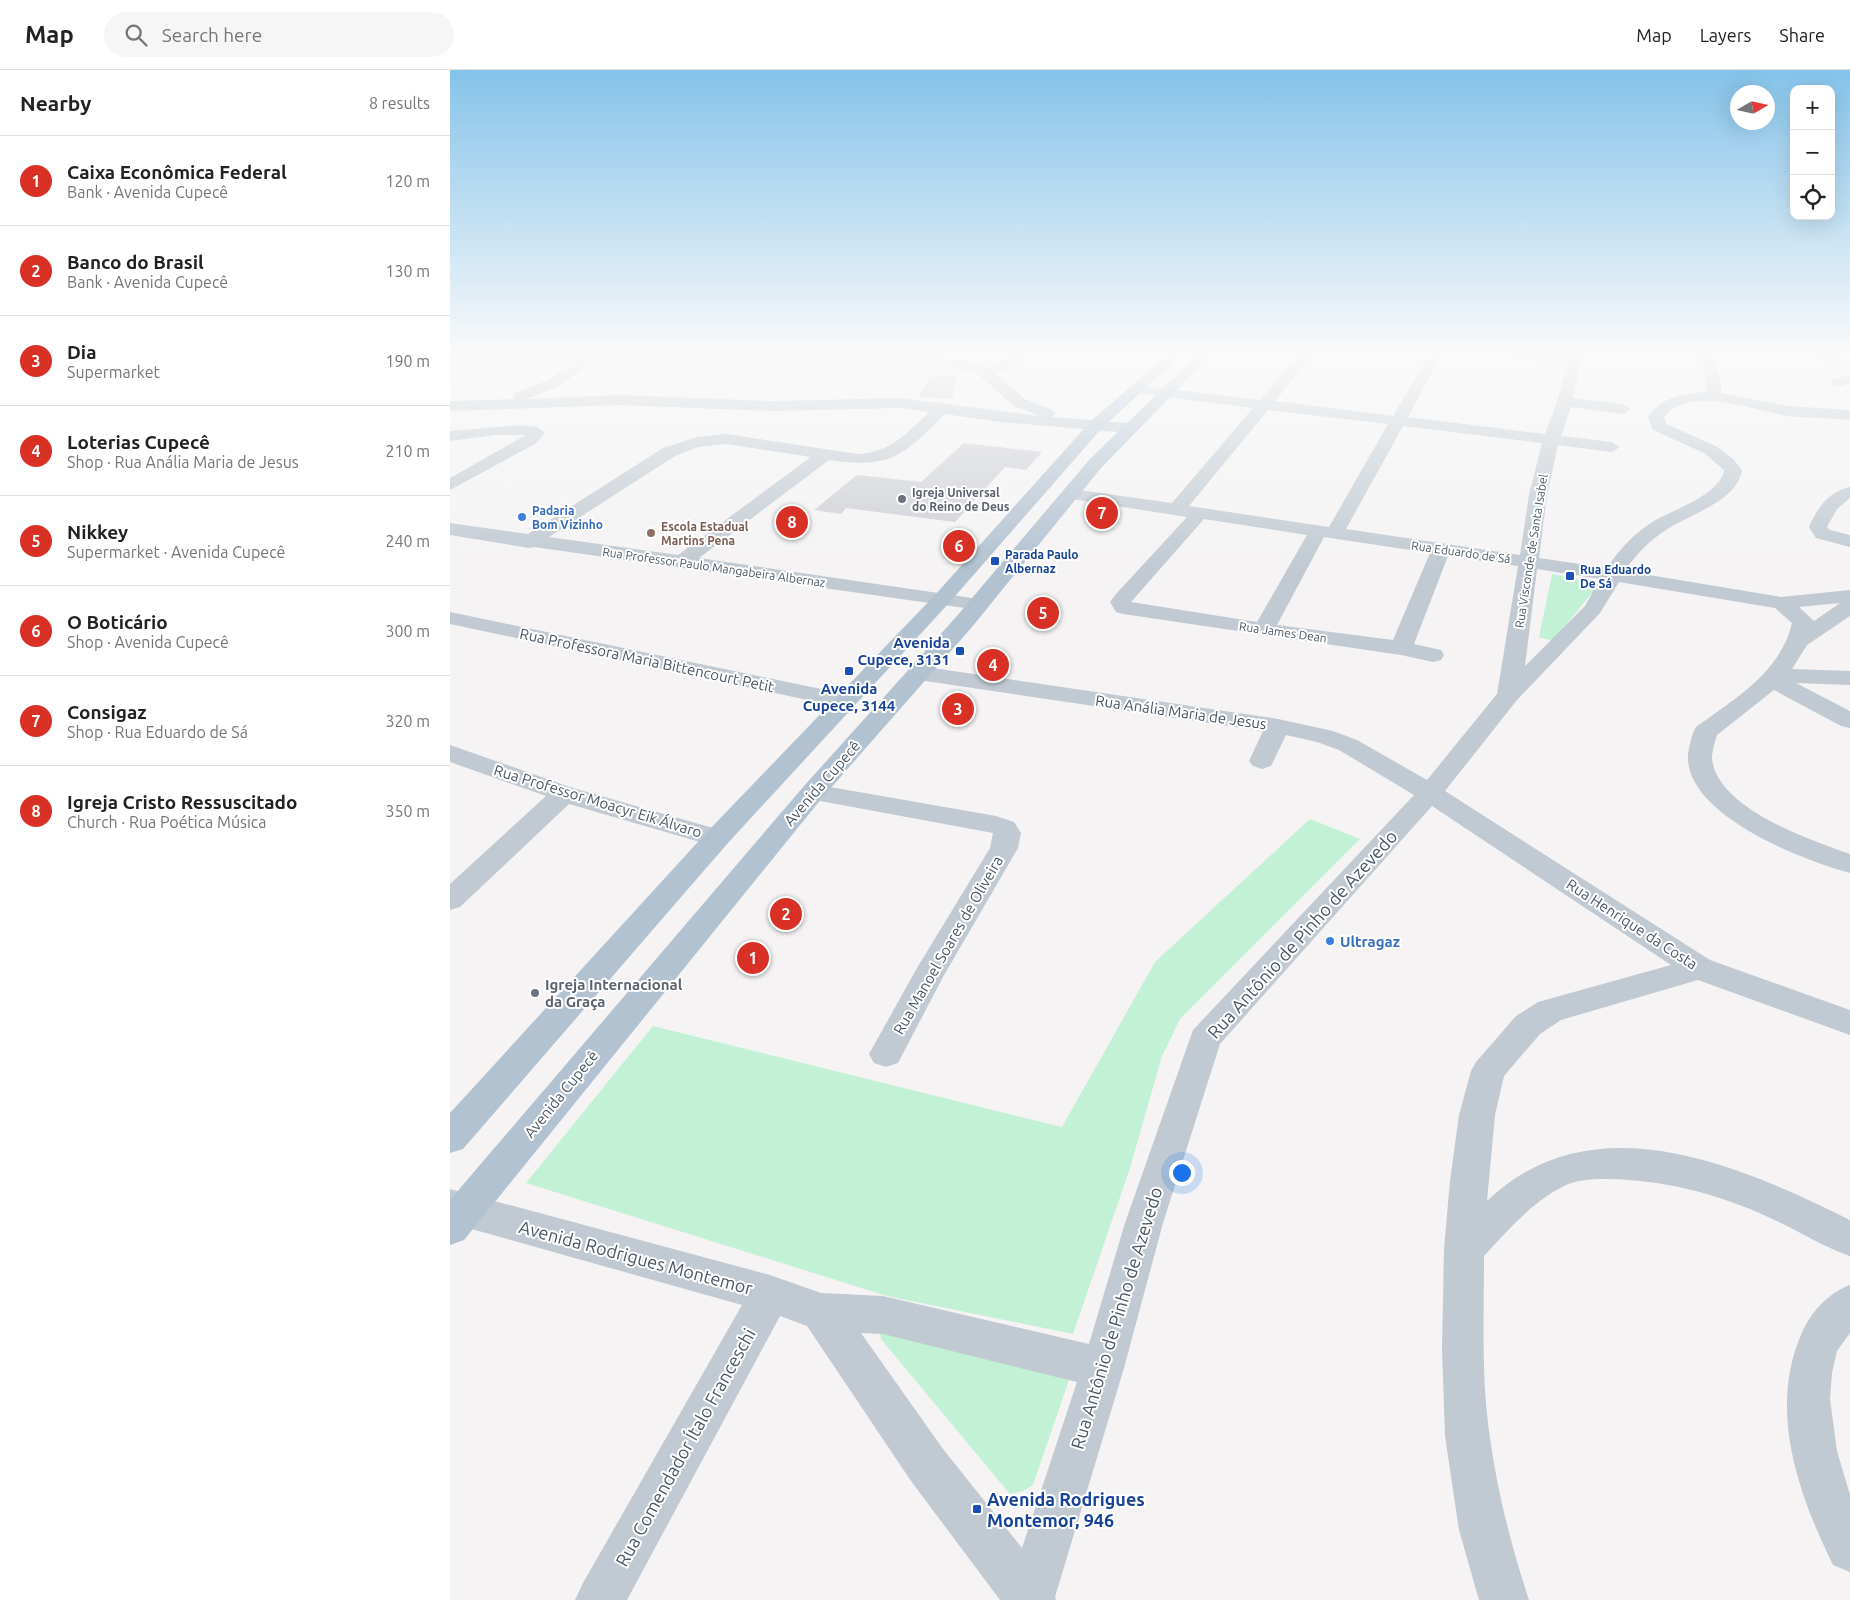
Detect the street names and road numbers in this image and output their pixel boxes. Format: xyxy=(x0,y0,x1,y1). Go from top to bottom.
street label: Rua Visconde de Santa Isabel xyxy=(1512,473,1550,629)
street label: Rua Eduardo de Sá xyxy=(1411,539,1511,565)
street label: Rua Professor Paulo Mangabeira Albernaz xyxy=(602,545,827,589)
street label: Rua James Dean xyxy=(1238,619,1328,645)
street label: Rua Professora Maria Bittencourt Petit xyxy=(518,625,776,695)
street label: Rua Anália Maria de Jesus xyxy=(1094,692,1268,732)
street label: Avenida Cupecê xyxy=(780,737,864,829)
street label: Rua Professor Moacyr Eik Álvaro xyxy=(492,761,704,841)
street label: Rua Antônio de Pinho de Azevedo xyxy=(1203,826,1401,1042)
street label: Rua Manoel Soares de Oliveira xyxy=(890,853,1006,1037)
street label: Rua Henrique da Costa xyxy=(1563,875,1701,973)
street label: Avenida Cupecê xyxy=(521,1047,601,1141)
street label: Rua Antônio de Pinho de Azevedo xyxy=(1067,1185,1165,1451)
street label: Avenida Rodrigues Montemor xyxy=(517,1216,755,1298)
street label: Rua Comendador Ítalo Franceschi xyxy=(610,1324,759,1569)

